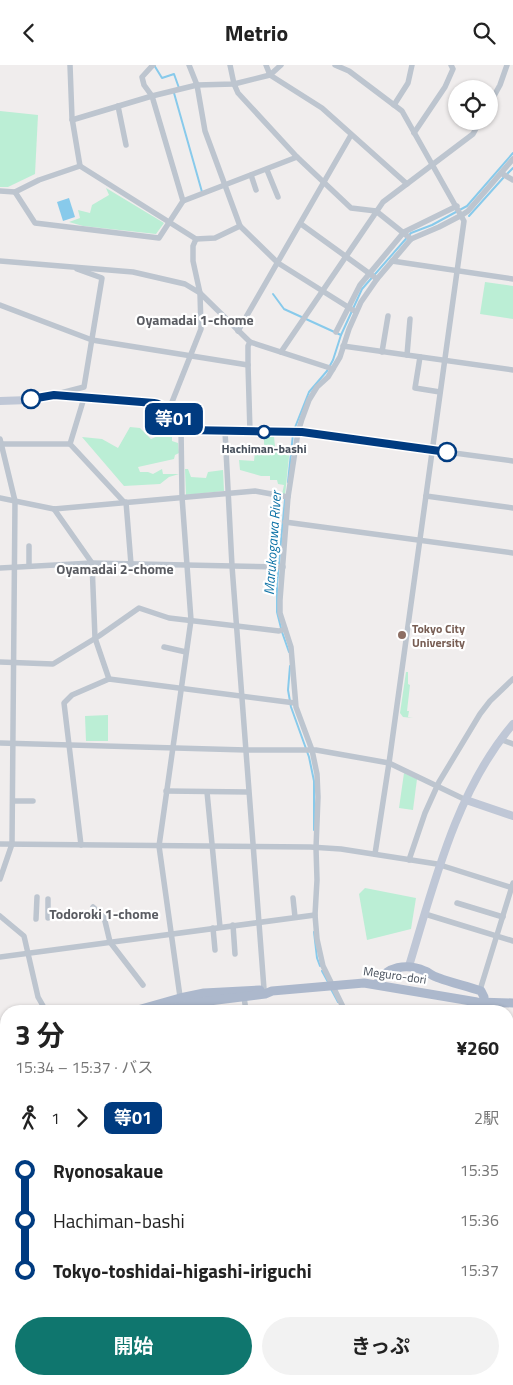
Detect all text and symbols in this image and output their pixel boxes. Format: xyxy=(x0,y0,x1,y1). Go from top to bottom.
text: Metrio xyxy=(225,16,288,50)
icon: back xyxy=(15,19,43,47)
icon: search xyxy=(470,19,498,47)
map controls xyxy=(448,80,498,130)
button: locate xyxy=(448,80,498,130)
district label: Oyamadai 1-chome xyxy=(136,309,254,330)
unlabelled marker xyxy=(21,389,41,409)
line badge: 等01 xyxy=(145,403,203,435)
text: 等01 xyxy=(155,405,193,432)
marker: Hachiman-bashi xyxy=(257,425,271,439)
place label: Hachiman-bashi xyxy=(221,439,307,458)
unlabelled marker xyxy=(437,442,457,462)
water label: Marukogawa River xyxy=(258,489,286,596)
district label: Oyamadai 2-chome xyxy=(56,558,174,579)
place label: Tokyo City University xyxy=(412,619,465,652)
marker: Tokyo City University xyxy=(396,629,408,641)
district label: Todoroki 1-chome xyxy=(49,903,159,924)
street label: Meguro-dori xyxy=(362,961,428,989)
text: 3 分 xyxy=(15,1013,65,1056)
text: ¥260 xyxy=(456,1033,499,1062)
text: 15:34 – 15:37 · バス xyxy=(15,1055,153,1079)
icon: walk xyxy=(15,1104,43,1132)
icon: forward xyxy=(68,1104,96,1132)
text: 等01 xyxy=(114,1104,152,1131)
text: 1 xyxy=(51,1106,60,1130)
text: 2駅 xyxy=(474,1106,499,1130)
text: Ryonosakaue xyxy=(53,1156,163,1185)
text: 15:35 xyxy=(460,1158,499,1182)
text: Hachiman-bashi xyxy=(53,1206,185,1235)
text: 15:36 xyxy=(460,1208,499,1232)
text: Tokyo-toshidai-higashi-iriguchi xyxy=(53,1256,312,1285)
text: 15:37 xyxy=(460,1258,499,1282)
button: 開始 xyxy=(15,1317,252,1375)
button: きっぷ xyxy=(262,1317,499,1375)

